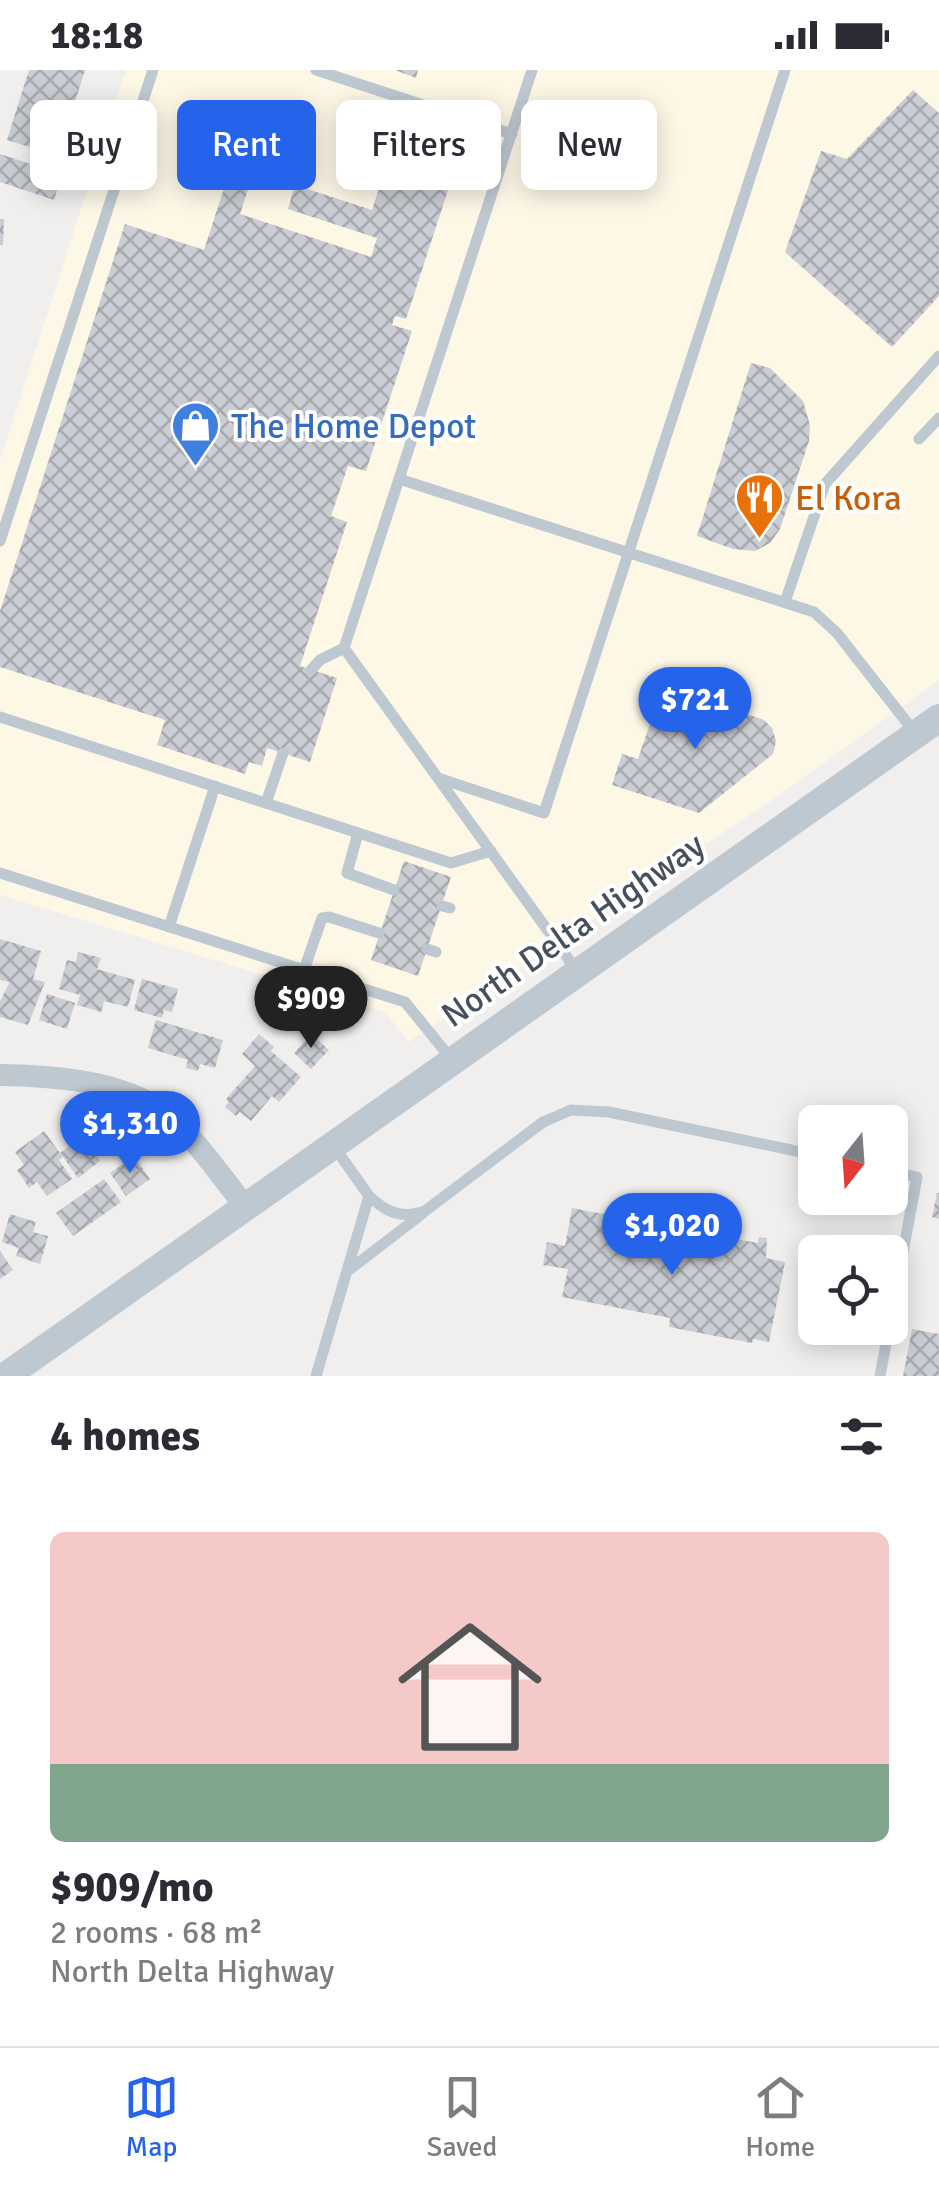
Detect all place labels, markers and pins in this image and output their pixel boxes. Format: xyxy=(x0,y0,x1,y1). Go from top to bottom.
shop icon: The Home Depot xyxy=(170,400,222,468)
place label: The Home Depot xyxy=(231,405,476,448)
restaurant icon: El Kora xyxy=(734,472,786,540)
place label: El Kora xyxy=(795,477,902,520)
pin: $721 xyxy=(636,667,754,752)
pin: $909 xyxy=(252,966,370,1051)
pin: $1,310 xyxy=(49,1091,211,1176)
pin: $1,020 xyxy=(591,1193,753,1278)

